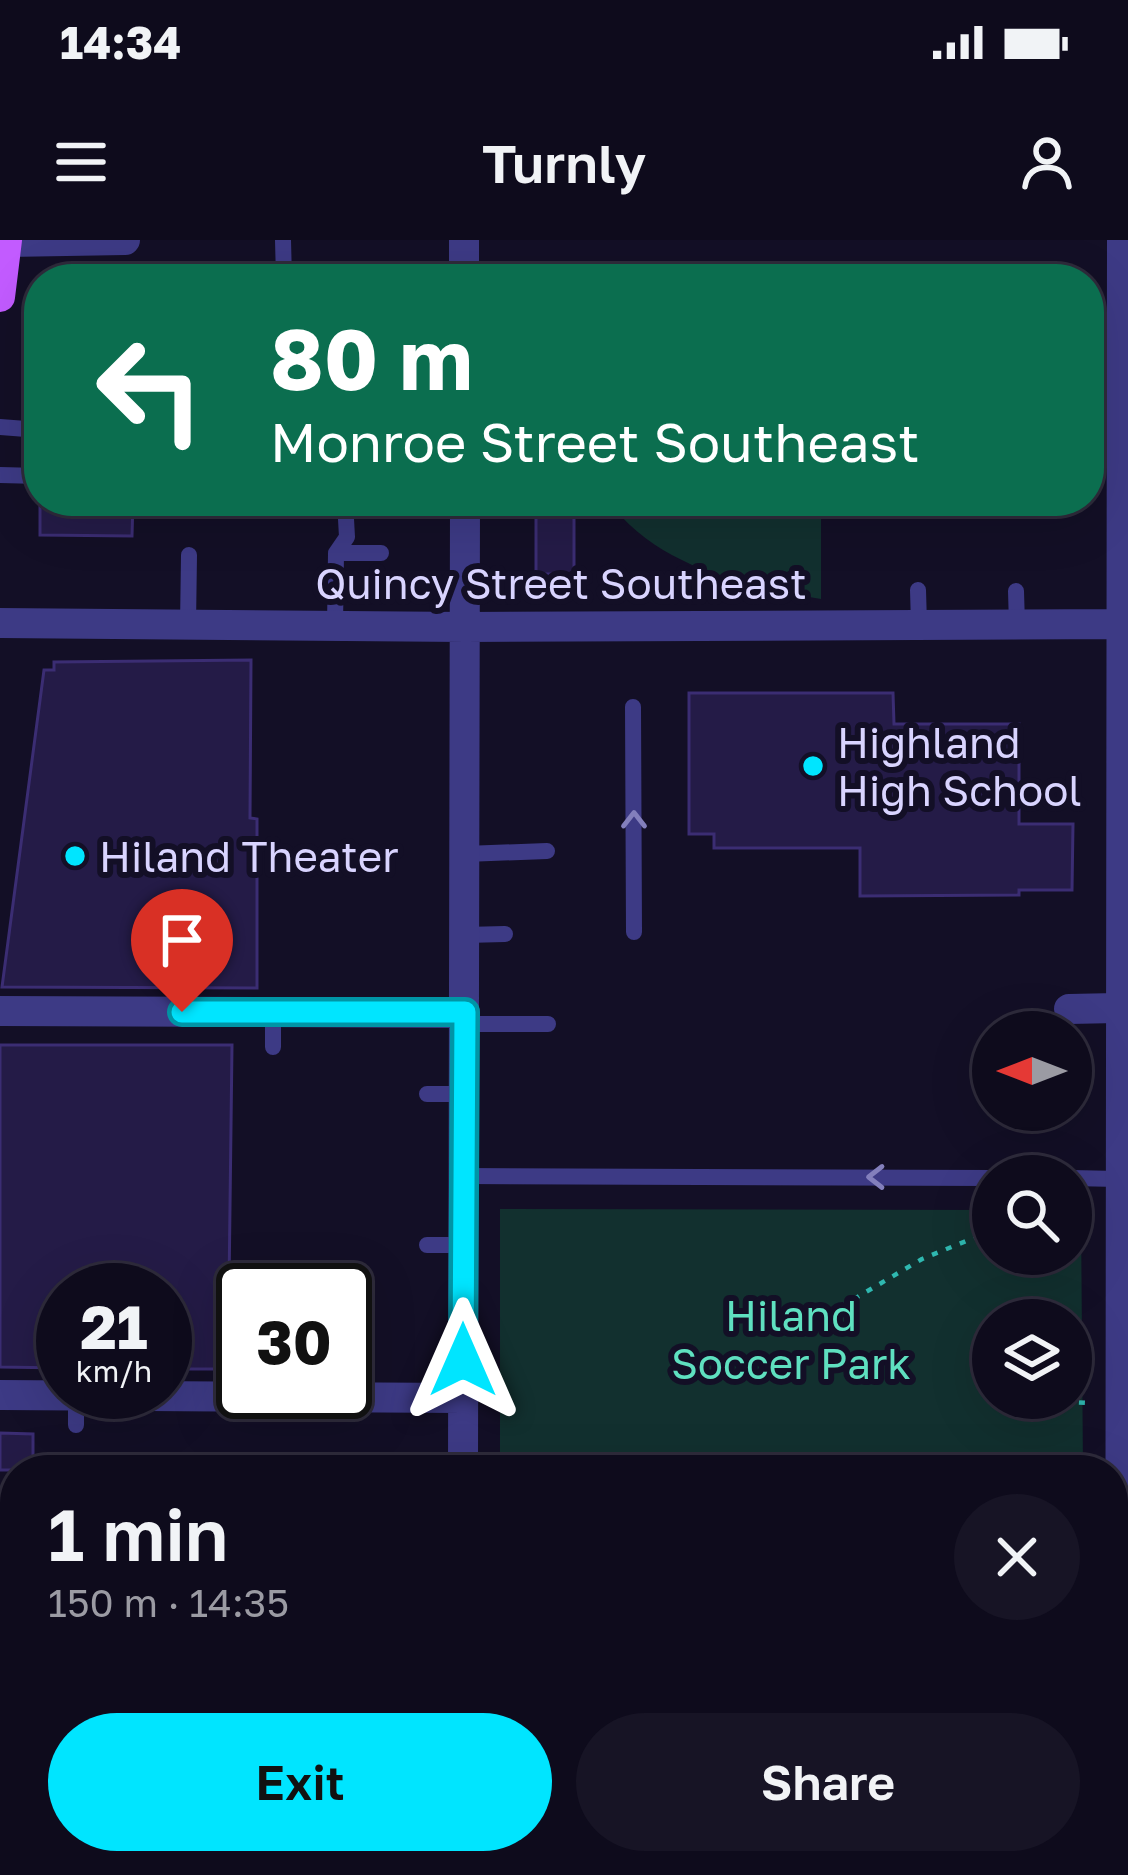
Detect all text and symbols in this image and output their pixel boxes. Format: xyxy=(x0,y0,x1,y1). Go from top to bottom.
text: 14:34 xyxy=(60,15,181,69)
icon: menu xyxy=(48,129,114,195)
icon: person xyxy=(1014,129,1080,195)
text: Turnly xyxy=(482,130,646,195)
text: 80 m xyxy=(270,308,473,408)
icon: left xyxy=(72,312,228,468)
text: Monroe Street Southeast xyxy=(270,409,920,474)
street label: Quincy Street Southeast xyxy=(315,558,807,608)
place label: Highland High School xyxy=(837,717,1082,815)
marker: Highland High School xyxy=(800,753,826,779)
one-way arrow xyxy=(621,810,647,828)
place label: Hiland Theater xyxy=(99,831,399,881)
marker: Hiland Theater xyxy=(62,843,88,869)
pin xyxy=(131,889,233,1012)
icon: arrive xyxy=(149,907,215,973)
north arrow xyxy=(972,1011,1092,1131)
map controls xyxy=(972,1011,1092,1419)
button: search xyxy=(972,1155,1092,1275)
one-way arrow xyxy=(866,1165,885,1191)
speed limit sign: 30 xyxy=(216,1263,372,1419)
text: 21 xyxy=(80,1290,148,1362)
park label: Hiland Soccer Park xyxy=(671,1290,911,1388)
position arrow xyxy=(400,1297,526,1423)
button: layers xyxy=(972,1299,1092,1419)
text: km/h xyxy=(76,1353,152,1389)
text: 1 min xyxy=(48,1490,228,1577)
button: close xyxy=(954,1494,1080,1620)
text: 150 m · 14:35 xyxy=(48,1579,289,1626)
button: Exit xyxy=(48,1713,552,1851)
button: Share xyxy=(576,1713,1080,1851)

